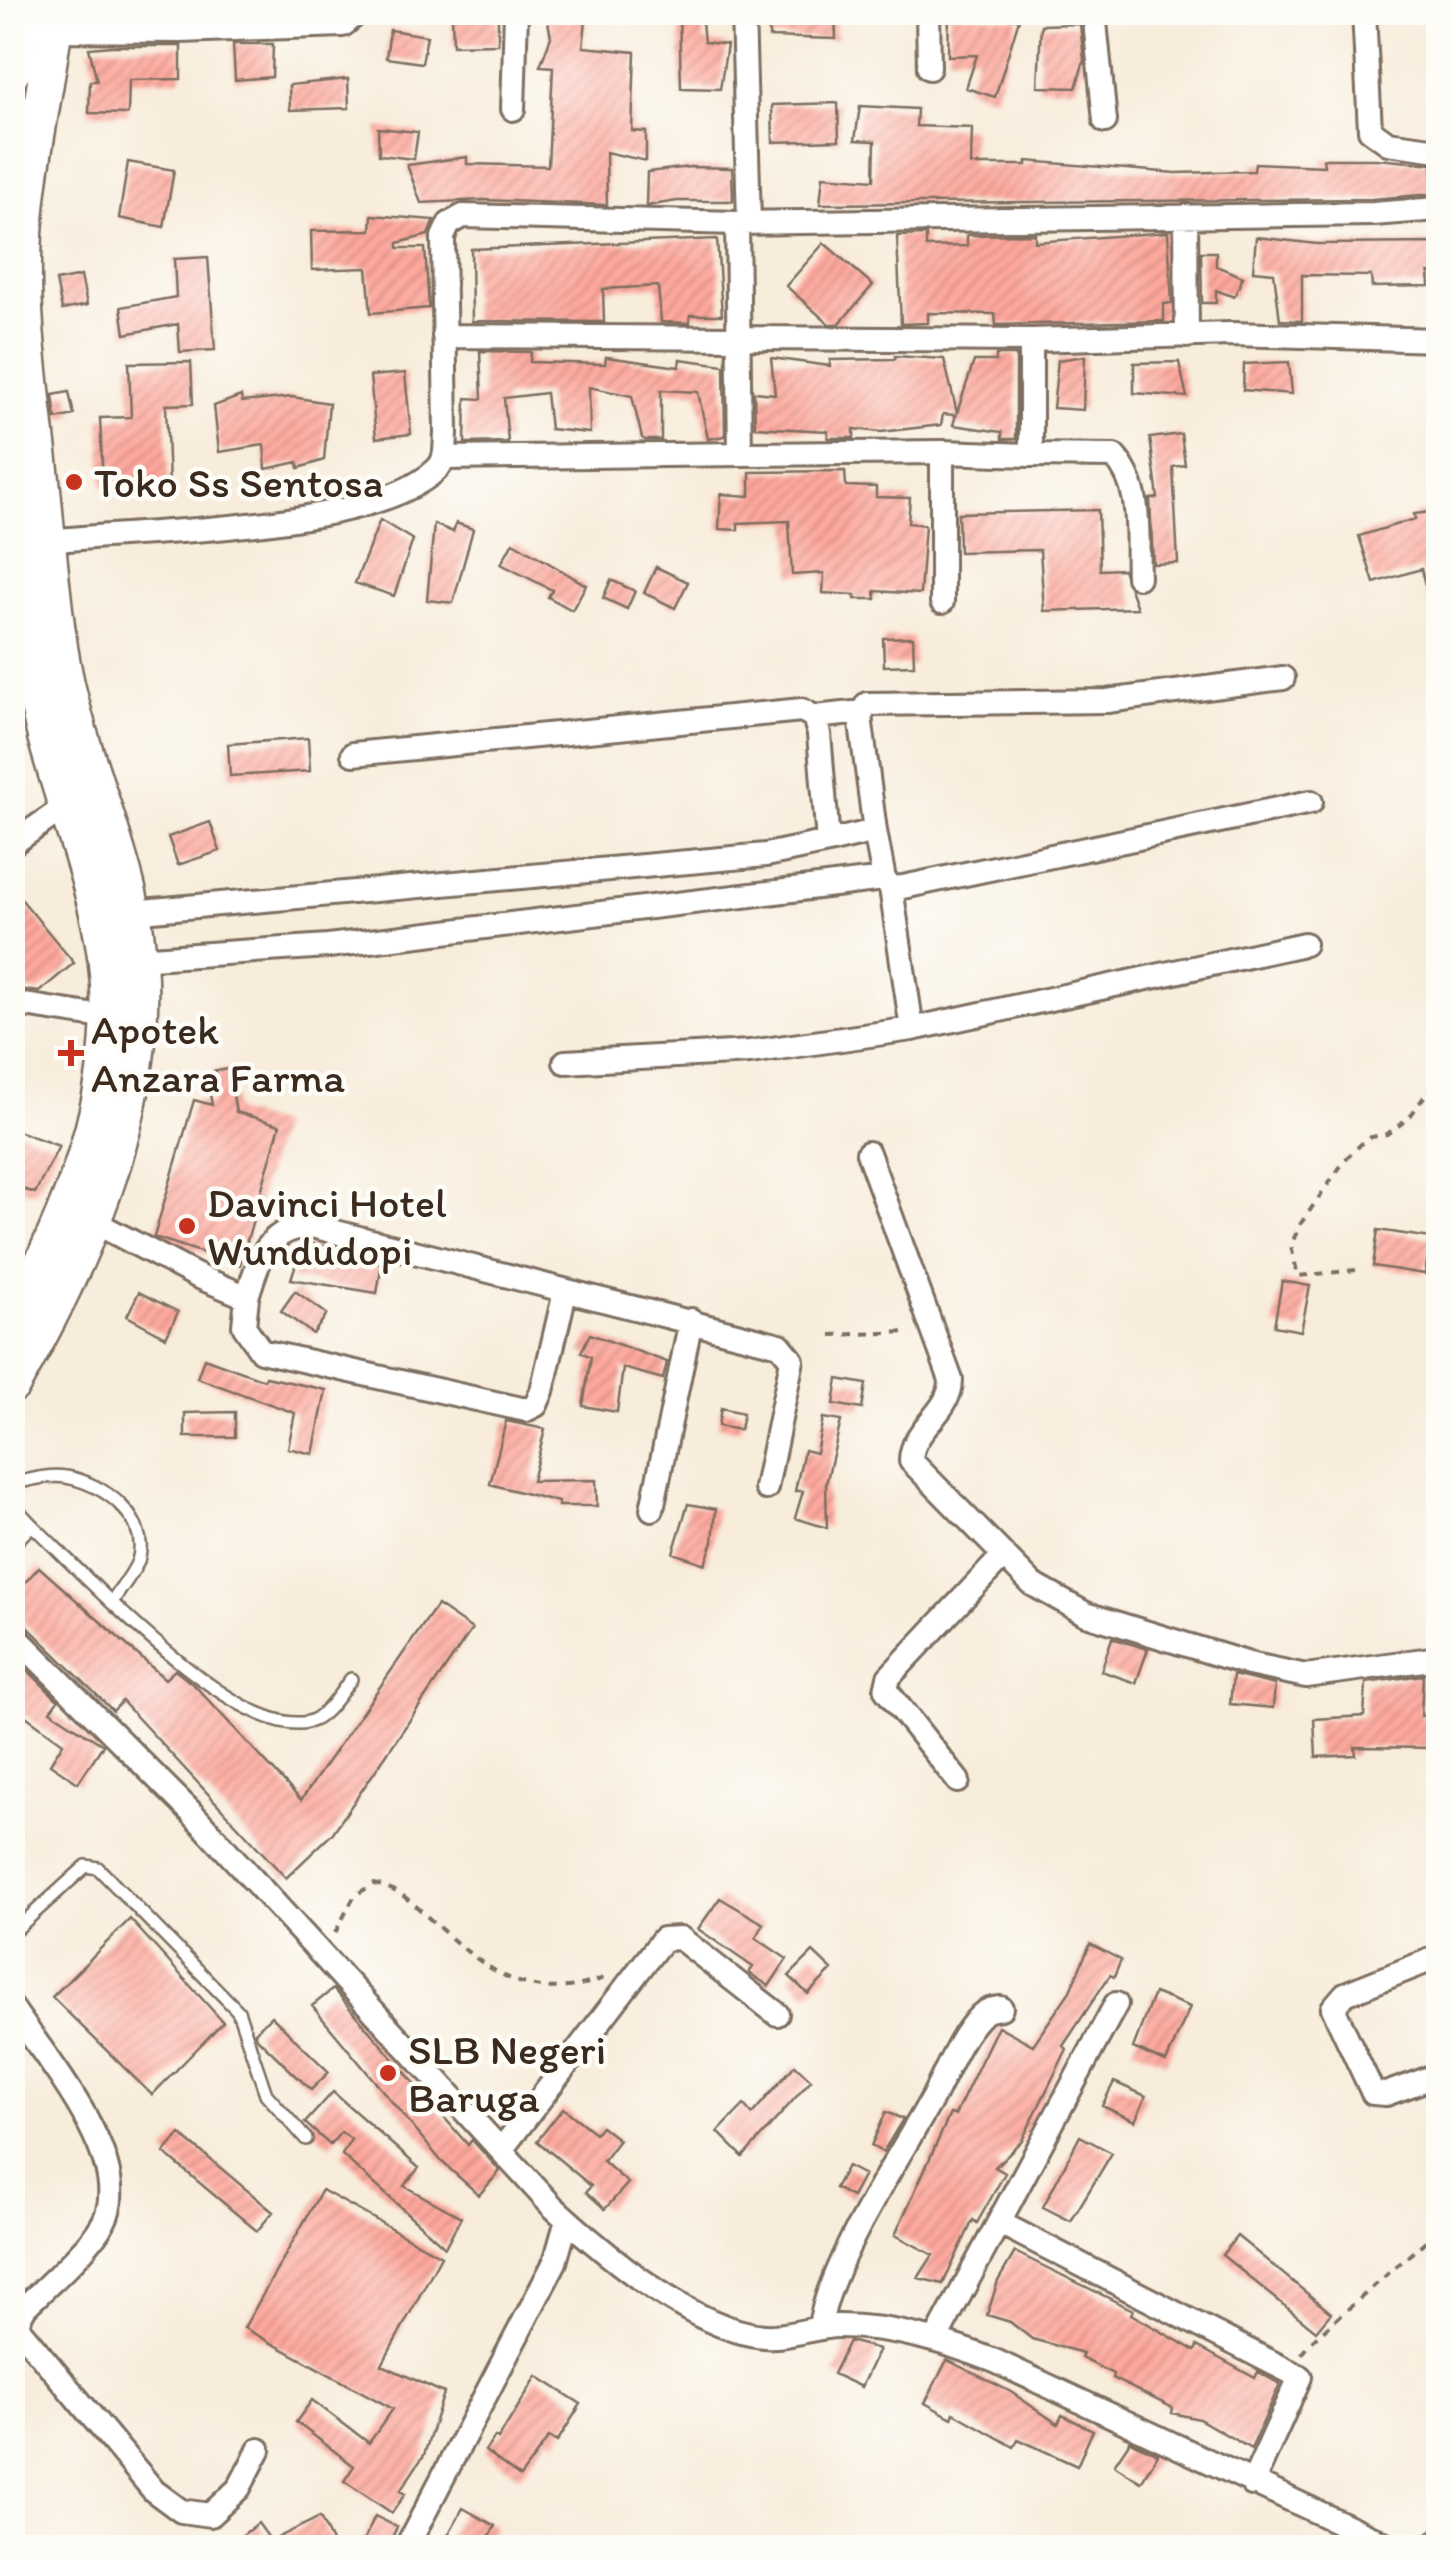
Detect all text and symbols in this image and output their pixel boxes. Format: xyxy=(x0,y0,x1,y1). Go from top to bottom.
place label: Toko Ss Sentosa xyxy=(94,457,383,508)
marker: Toko Ss Sentosa xyxy=(63,471,85,493)
place label: Apotek Anzara Farma xyxy=(91,1004,345,1103)
marker: Apotek Anzara Farma xyxy=(60,1042,82,1064)
place label: Davinci Hotel Wundudopi xyxy=(207,1177,447,1276)
marker: Davinci Hotel Wundudopi xyxy=(176,1215,198,1237)
place label: SLB Negeri Baruga xyxy=(408,2024,606,2123)
marker: SLB Negeri Baruga xyxy=(377,2062,399,2084)

